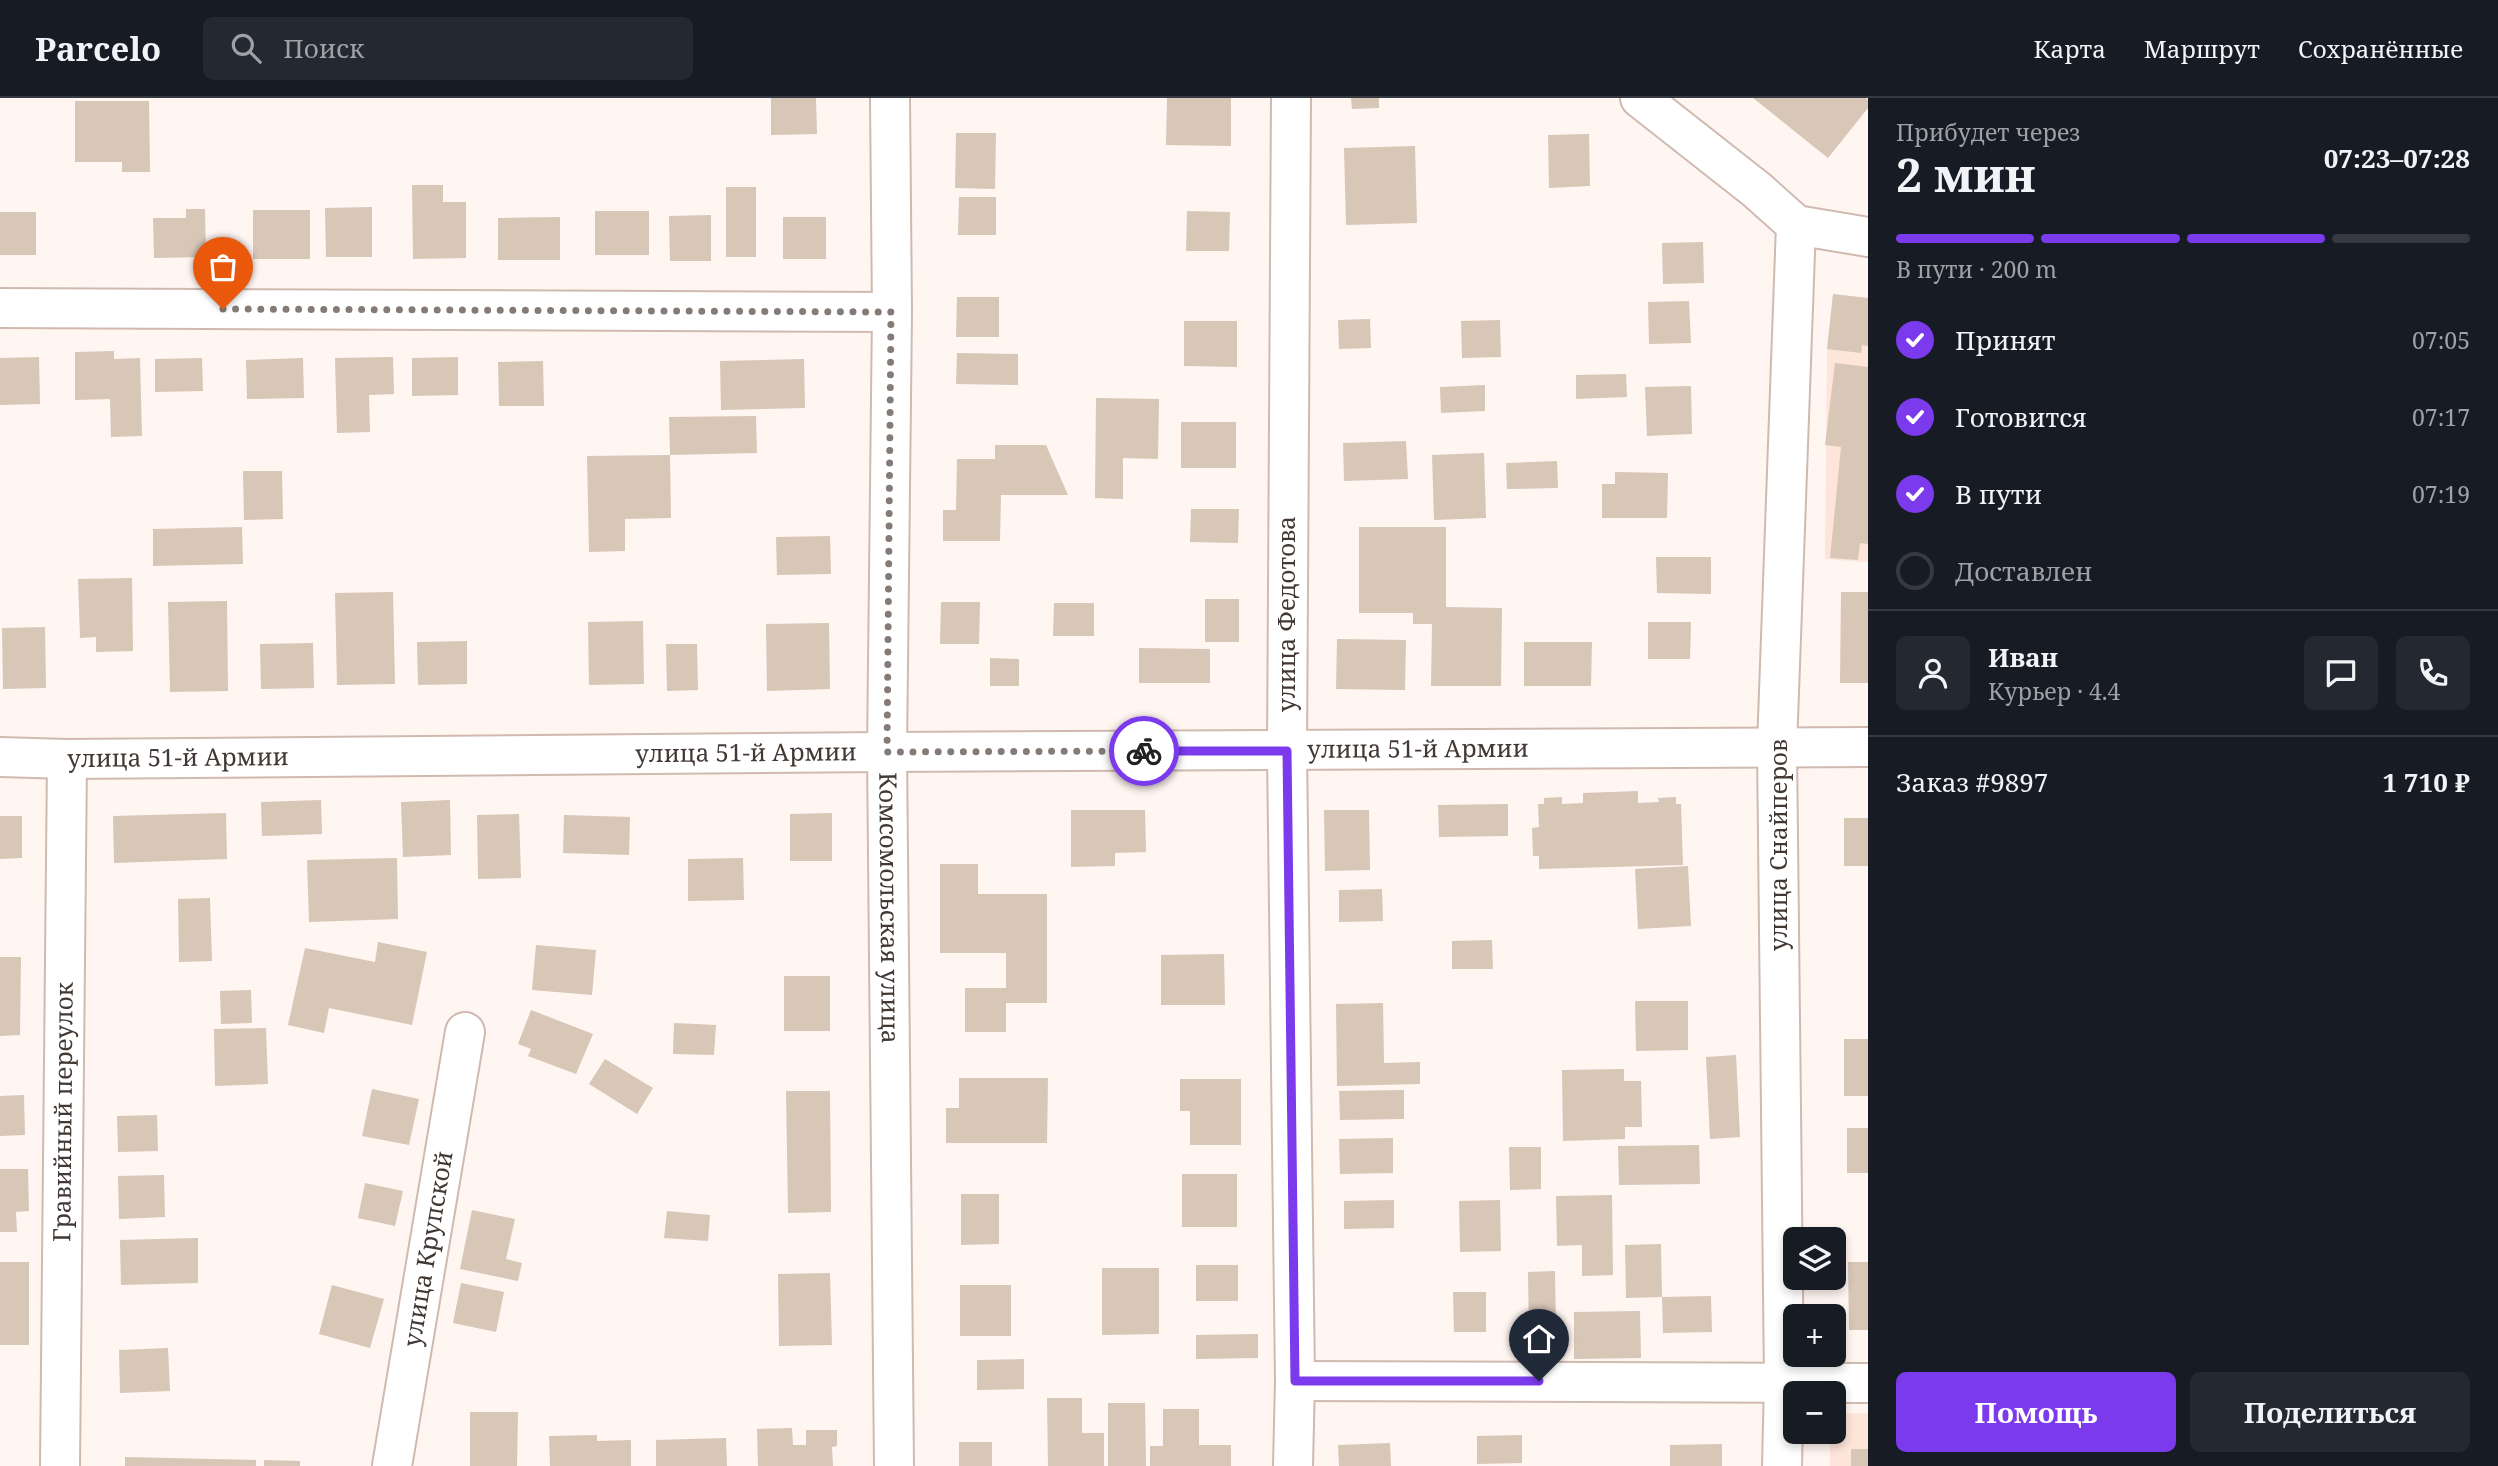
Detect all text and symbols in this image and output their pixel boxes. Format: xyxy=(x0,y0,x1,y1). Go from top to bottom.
search box xyxy=(203,17,693,80)
text: Parcelo xyxy=(35,26,161,71)
icon: search xyxy=(227,29,265,67)
text: Поиск xyxy=(283,30,365,66)
text: Карта xyxy=(2034,32,2106,65)
text: Маршрут xyxy=(2144,32,2260,65)
text: Сохранённые xyxy=(2298,32,2463,65)
text: Прибудет через xyxy=(1896,116,2080,148)
text: 07:23–07:28 xyxy=(2324,140,2470,176)
text: 2 мин xyxy=(1896,143,2035,205)
pin xyxy=(193,237,253,309)
icon: bag xyxy=(204,248,242,286)
text: В пути · 200 m xyxy=(1896,253,2057,285)
icon: check xyxy=(1896,321,1934,359)
text: Принят xyxy=(1955,322,2056,358)
text: 07:05 xyxy=(2412,324,2470,356)
icon: check xyxy=(1896,398,1934,436)
text: Готовится xyxy=(1955,399,2087,435)
text: 07:17 xyxy=(2412,401,2470,433)
icon: check xyxy=(1896,475,1934,513)
text: В пути xyxy=(1955,476,2042,512)
text: 07:19 xyxy=(2412,478,2470,510)
street label: улица Федотова xyxy=(1269,516,1302,712)
text: Доставлен xyxy=(1955,553,2092,589)
button: person xyxy=(1896,636,1970,710)
button: chat xyxy=(2304,636,2378,710)
button: phone xyxy=(2396,636,2470,710)
text: Иван xyxy=(1988,639,2058,675)
text: Курьер · 4.4 xyxy=(1988,675,2120,707)
courier xyxy=(1109,716,1179,786)
street label: улица 51-й Армии xyxy=(1307,731,1529,765)
icon: bike xyxy=(1125,732,1163,770)
street label: улица 51-й Армии xyxy=(635,734,857,769)
street label: улица 51-й Армии xyxy=(67,739,289,774)
street label: улица Снайперов xyxy=(1761,739,1794,951)
text: Заказ #9897 xyxy=(1896,764,2048,800)
text: 1 710 ₽ xyxy=(2382,764,2470,800)
street label: Комсомольская улица xyxy=(872,772,908,1044)
street label: Гравийный переулок xyxy=(44,981,80,1242)
street label: улица Крупской xyxy=(394,1148,460,1349)
map controls xyxy=(1783,1227,1846,1444)
button: layers xyxy=(1783,1227,1846,1290)
button: + xyxy=(1783,1304,1846,1367)
pin xyxy=(1509,1309,1569,1381)
icon: home xyxy=(1520,1320,1558,1358)
button: Помощь xyxy=(1896,1372,2176,1452)
button: Поделиться xyxy=(2190,1372,2470,1452)
button: − xyxy=(1783,1381,1846,1444)

